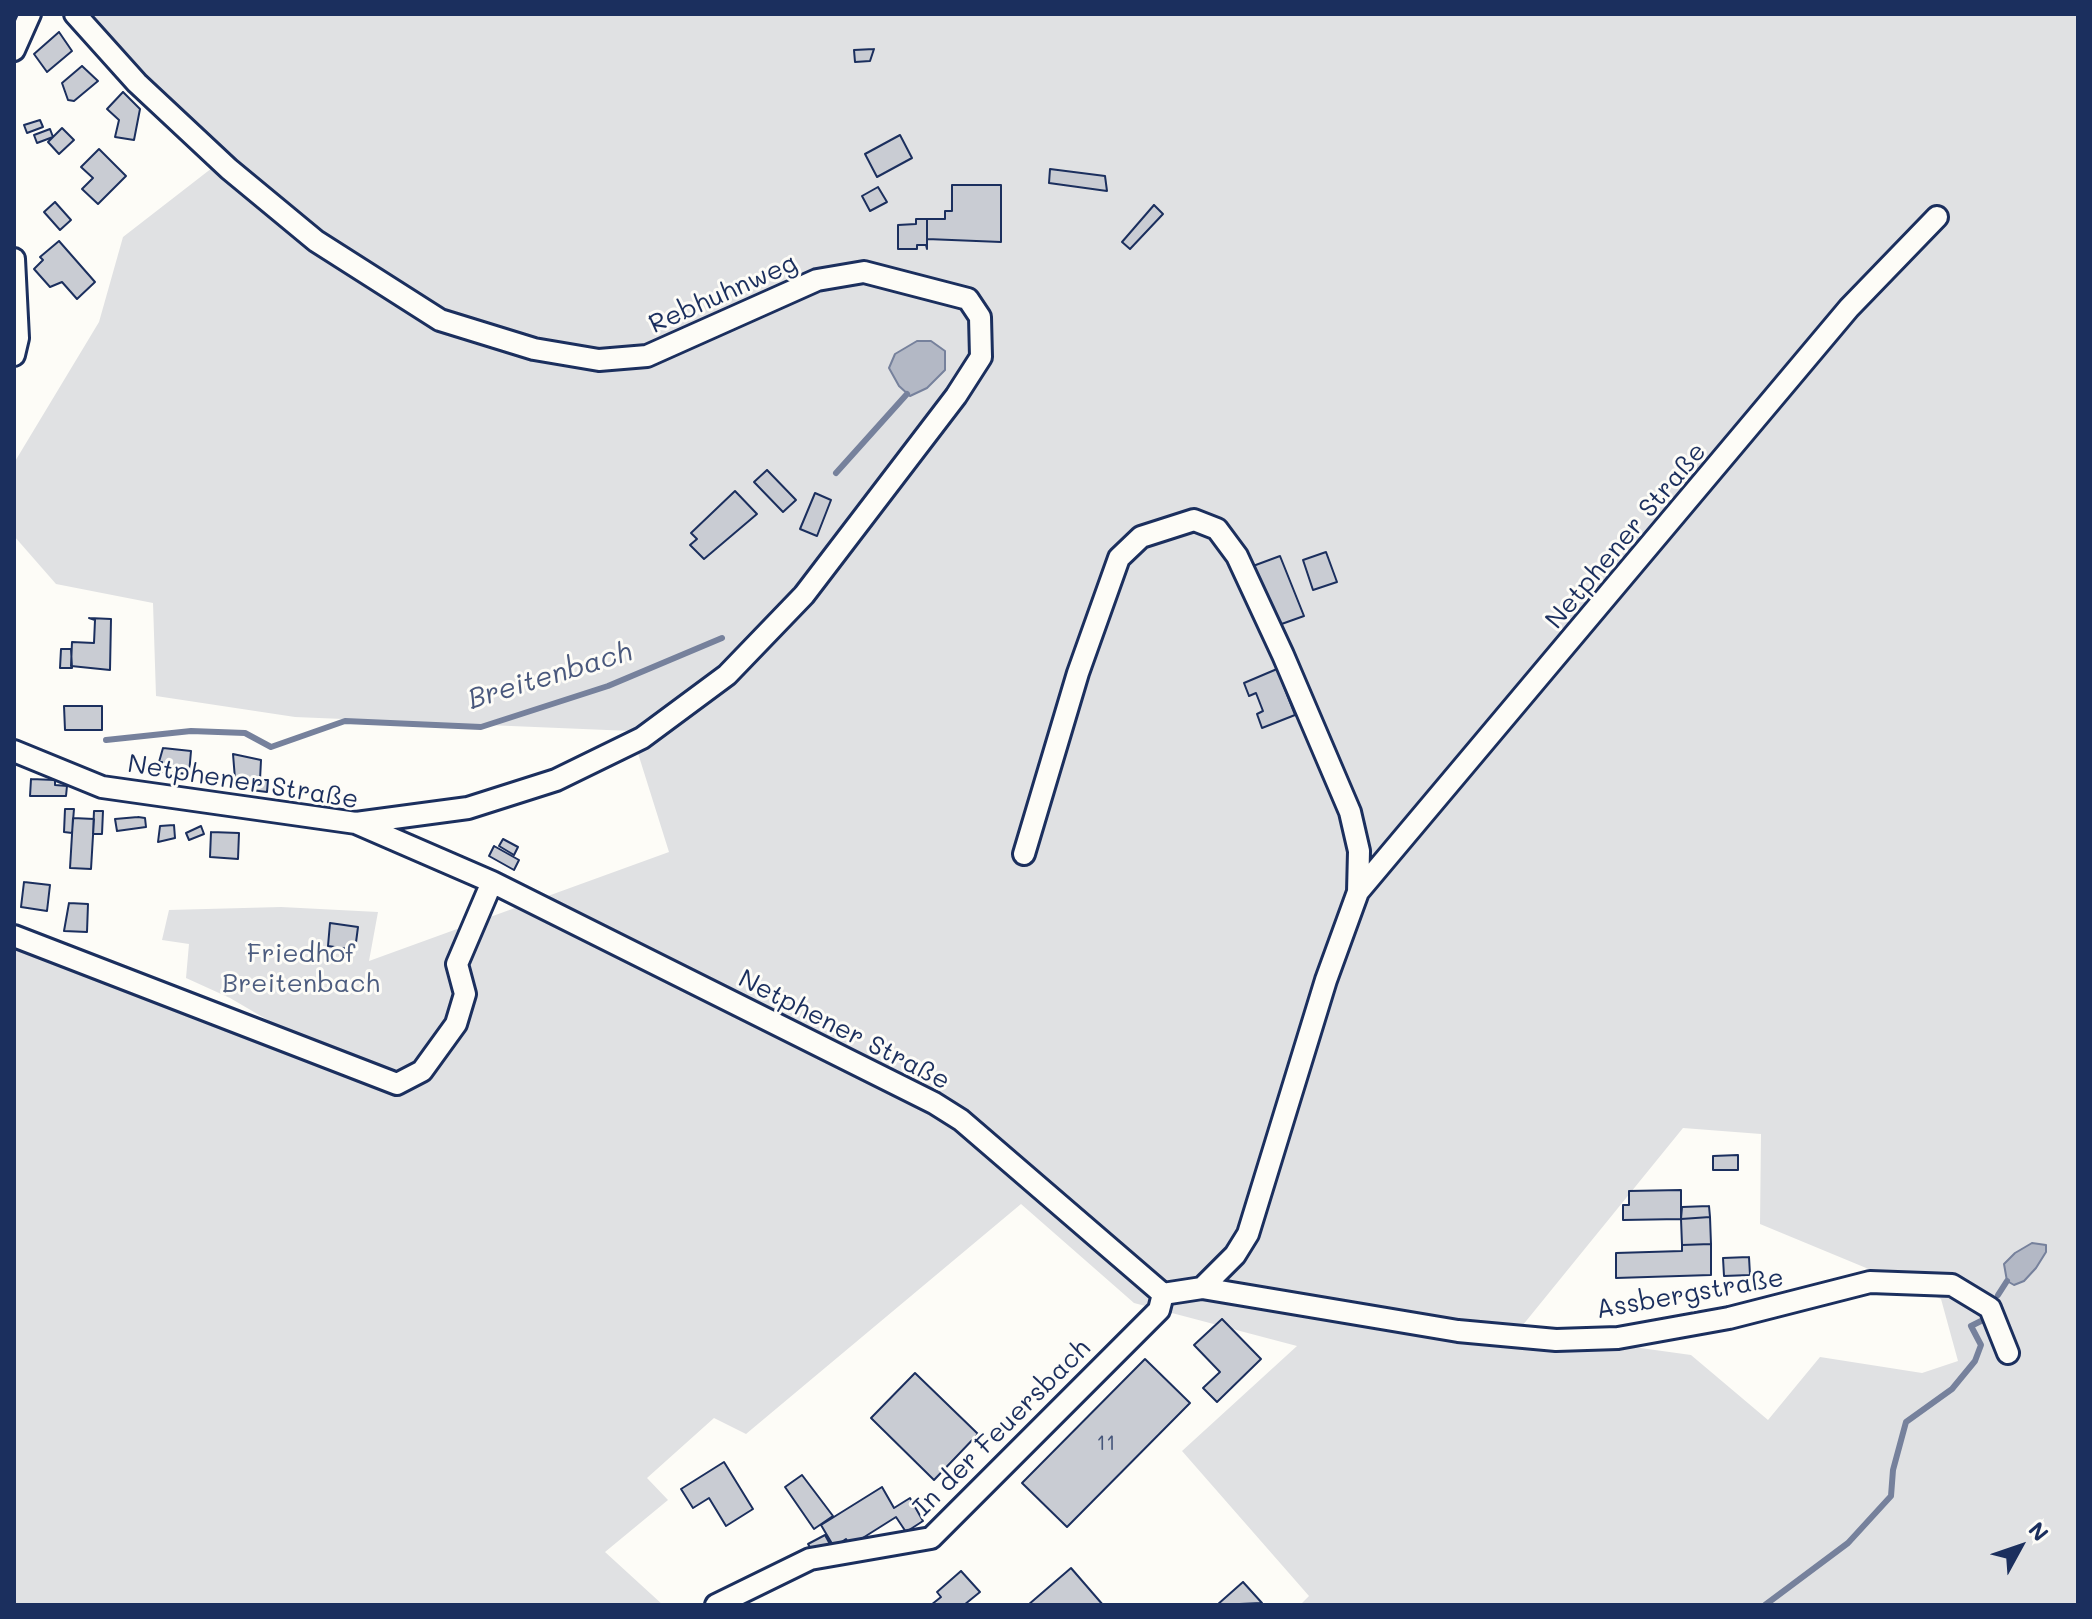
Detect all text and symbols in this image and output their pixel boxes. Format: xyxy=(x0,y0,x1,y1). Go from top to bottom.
street label: Rebhuhnweg xyxy=(644,247,802,341)
street label: Netphener Straße xyxy=(1539,437,1713,635)
water label: Breitenbach xyxy=(464,635,636,717)
street label: Netphener Straße xyxy=(125,748,361,816)
park label: Friedhof Breitenbach xyxy=(222,938,380,1000)
street label: Netphener Straße xyxy=(733,963,955,1097)
street label: Assbergstraße xyxy=(1594,1262,1786,1326)
street label: In der Feuersbach xyxy=(907,1333,1097,1523)
house number: 11 xyxy=(1096,1430,1116,1456)
north arrow xyxy=(1980,1507,2060,1587)
text: N xyxy=(2022,1516,2055,1547)

